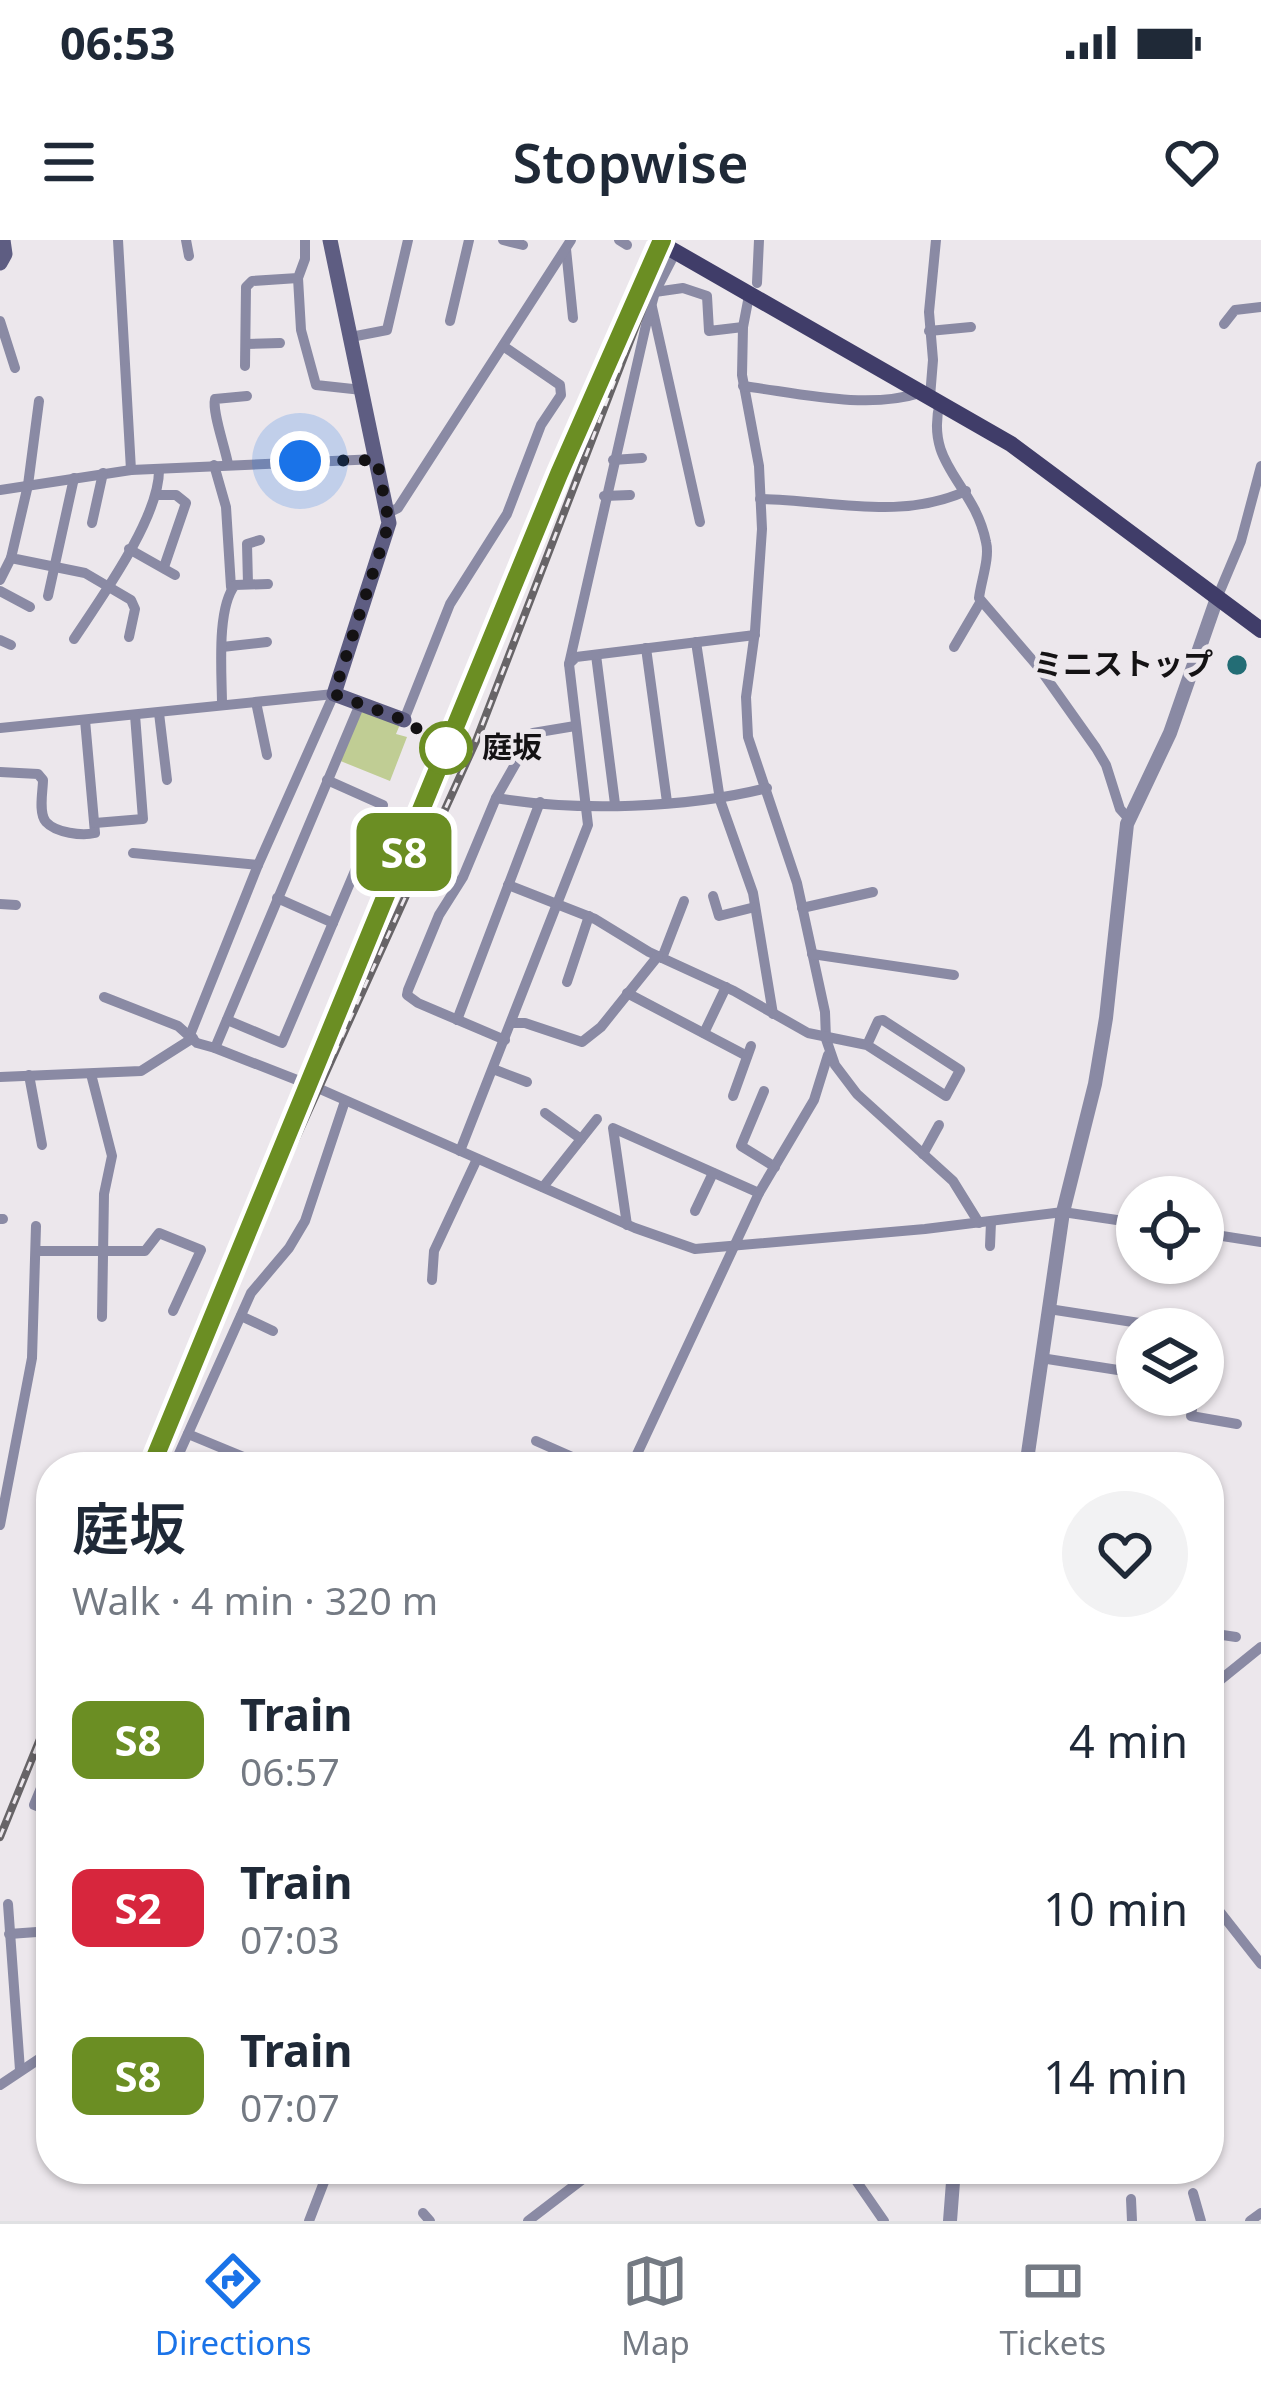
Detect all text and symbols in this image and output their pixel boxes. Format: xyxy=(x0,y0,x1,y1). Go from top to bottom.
text: 06:53 xyxy=(60,12,176,73)
text: Stopwise xyxy=(513,125,748,199)
icon: menu xyxy=(36,129,102,195)
icon: heart xyxy=(1159,129,1225,195)
your location xyxy=(270,431,330,491)
place label: ミニストップ xyxy=(1033,643,1213,684)
marker: ミニストップ xyxy=(1224,652,1250,678)
marker: 庭坂 xyxy=(421,723,471,773)
place label: 庭坂 xyxy=(482,726,542,767)
line badge: S8 xyxy=(350,813,458,891)
text: S8 xyxy=(380,823,428,880)
map controls xyxy=(1116,1176,1224,1416)
button: locate xyxy=(1116,1176,1224,1284)
button: layers xyxy=(1116,1308,1224,1416)
text: 庭坂 xyxy=(72,1489,186,1567)
button: heart xyxy=(1062,1491,1188,1617)
text: Walk · 4 min · 320 m xyxy=(72,1573,438,1626)
text: Train xyxy=(240,1683,353,1744)
text: 4 min xyxy=(1069,1710,1188,1771)
text: S8 xyxy=(114,1711,162,1768)
text: 06:57 xyxy=(240,1744,340,1797)
text: Train xyxy=(240,1851,353,1912)
text: 10 min xyxy=(1043,1878,1188,1939)
text: S2 xyxy=(114,1879,162,1936)
text: 07:03 xyxy=(240,1912,340,1965)
text: Train xyxy=(240,2019,353,2080)
text: 14 min xyxy=(1043,2046,1188,2107)
text: S8 xyxy=(114,2047,162,2104)
text: 07:07 xyxy=(240,2080,340,2133)
tab: Directions xyxy=(155,2248,311,2365)
tab: Map xyxy=(621,2248,690,2365)
tab: Tickets xyxy=(1000,2248,1106,2365)

